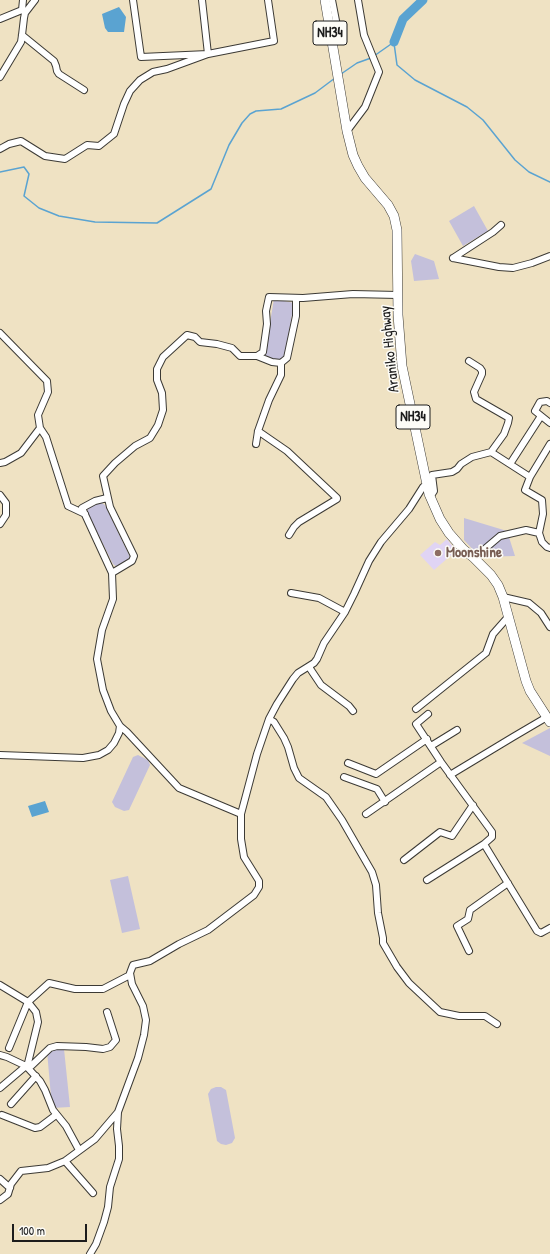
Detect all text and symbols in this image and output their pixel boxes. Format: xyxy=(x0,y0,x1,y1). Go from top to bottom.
road number: NH34 xyxy=(313,21,347,45)
street label: Araniko Highway xyxy=(376,305,404,393)
road number: NH34 xyxy=(396,405,430,429)
place label: Moonshine xyxy=(446,544,502,562)
marker: Moonshine xyxy=(433,548,443,558)
scale bar xyxy=(14,1216,89,1242)
text: 100 m xyxy=(19,1222,45,1239)

